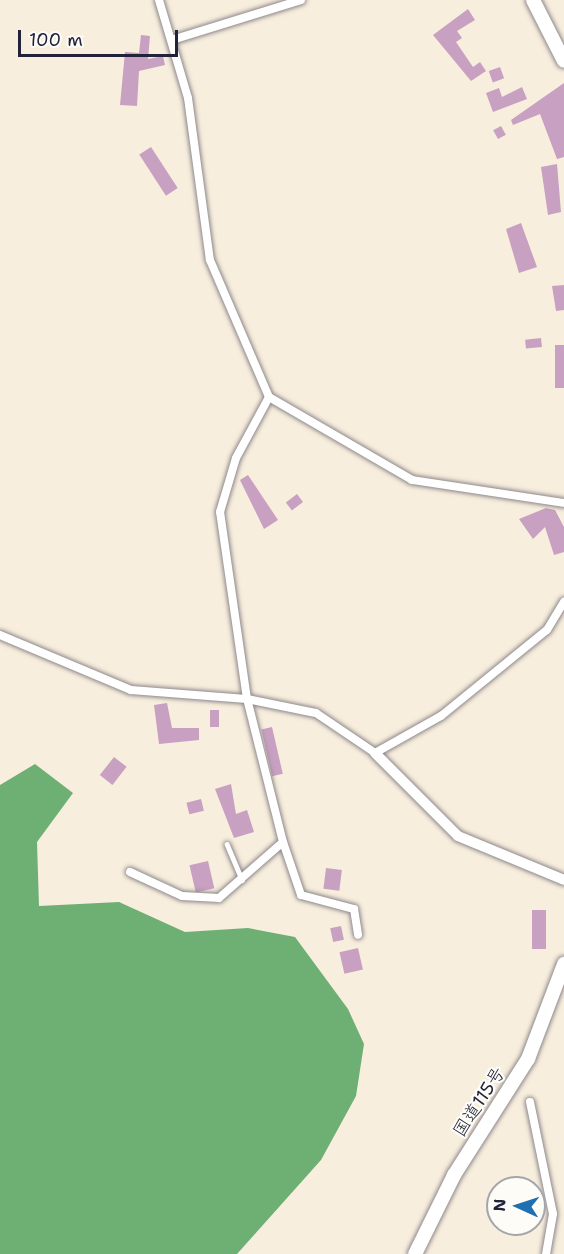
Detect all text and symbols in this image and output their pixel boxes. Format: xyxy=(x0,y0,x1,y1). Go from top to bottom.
scale bar xyxy=(21,18,182,56)
text: 100 m xyxy=(29,28,83,52)
street label: 国道115号 xyxy=(448,1063,510,1141)
north arrow xyxy=(486,1176,546,1236)
text: N xyxy=(489,1198,510,1212)

